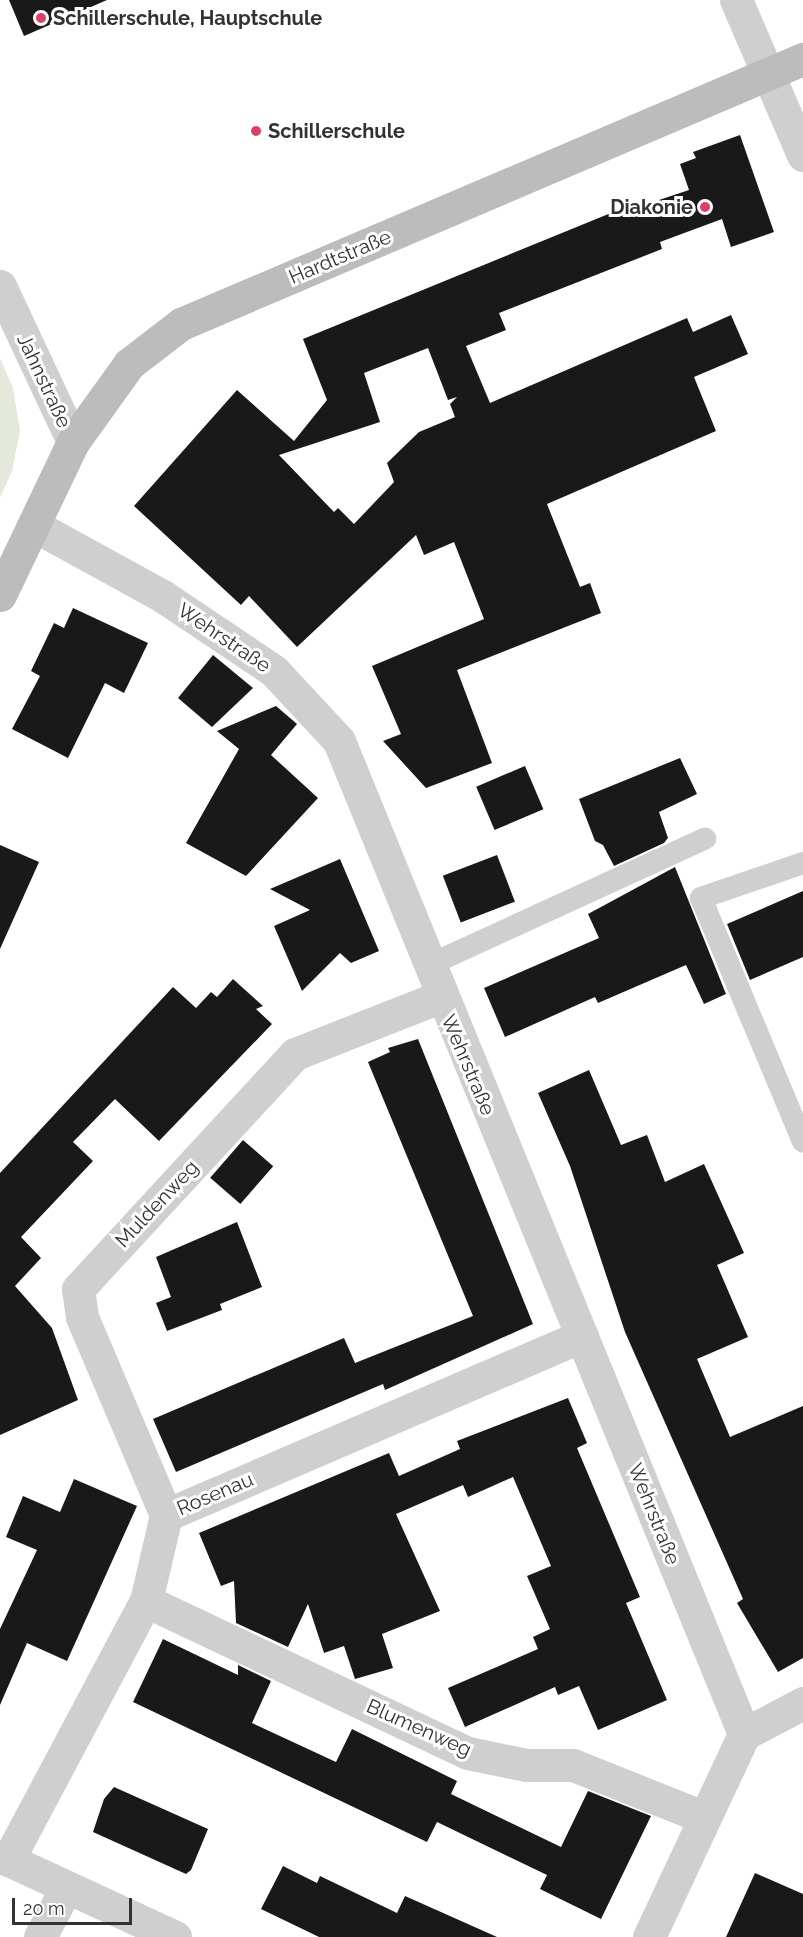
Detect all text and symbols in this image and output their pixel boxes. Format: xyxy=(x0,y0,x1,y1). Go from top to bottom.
place label: Schillerschule, Hauptschule xyxy=(53,6,322,30)
marker: Schillerschule, Hauptschule xyxy=(34,11,48,25)
place label: Schillerschule xyxy=(268,119,405,143)
marker: Schillerschule xyxy=(249,124,263,138)
place label: Diakonie xyxy=(610,195,693,219)
marker: Diakonie xyxy=(698,200,712,214)
street label: Hardtstraße xyxy=(285,225,395,289)
street label: Jahnstraße xyxy=(12,330,76,432)
street label: Wehrstraße xyxy=(173,598,275,678)
street label: Wehrstraße xyxy=(436,1011,500,1119)
street label: Muldenweg xyxy=(111,1155,203,1253)
street label: Wehrstraße xyxy=(623,1460,685,1568)
street label: Rosenau xyxy=(173,1467,257,1521)
street label: Blumenweg xyxy=(363,1694,475,1762)
scale bar xyxy=(15,1886,135,1924)
text: 20 m xyxy=(23,1898,65,1919)

